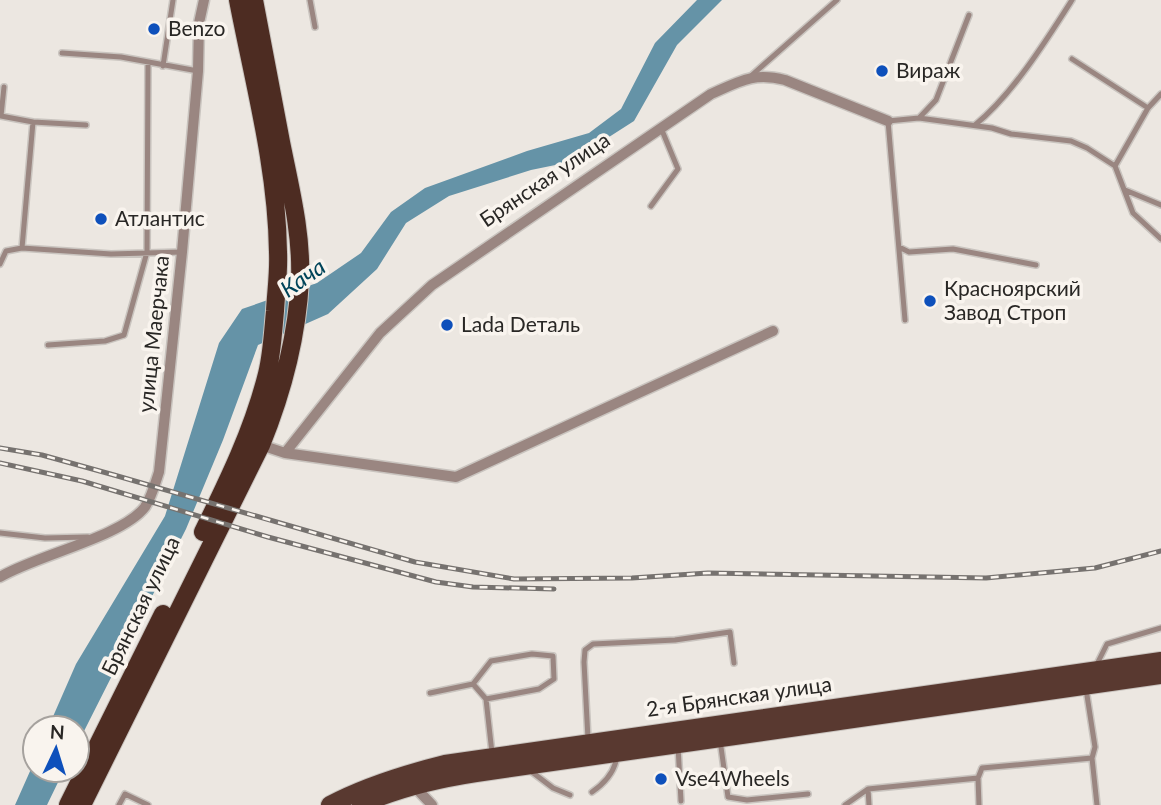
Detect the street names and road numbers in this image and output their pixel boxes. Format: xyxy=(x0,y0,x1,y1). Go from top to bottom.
street label: Брянская улица xyxy=(475,126,614,231)
street label: улица Маерчака xyxy=(132,254,173,414)
street label: Брянская улица xyxy=(95,532,184,679)
street label: 2-я Брянская улица xyxy=(645,670,833,721)

